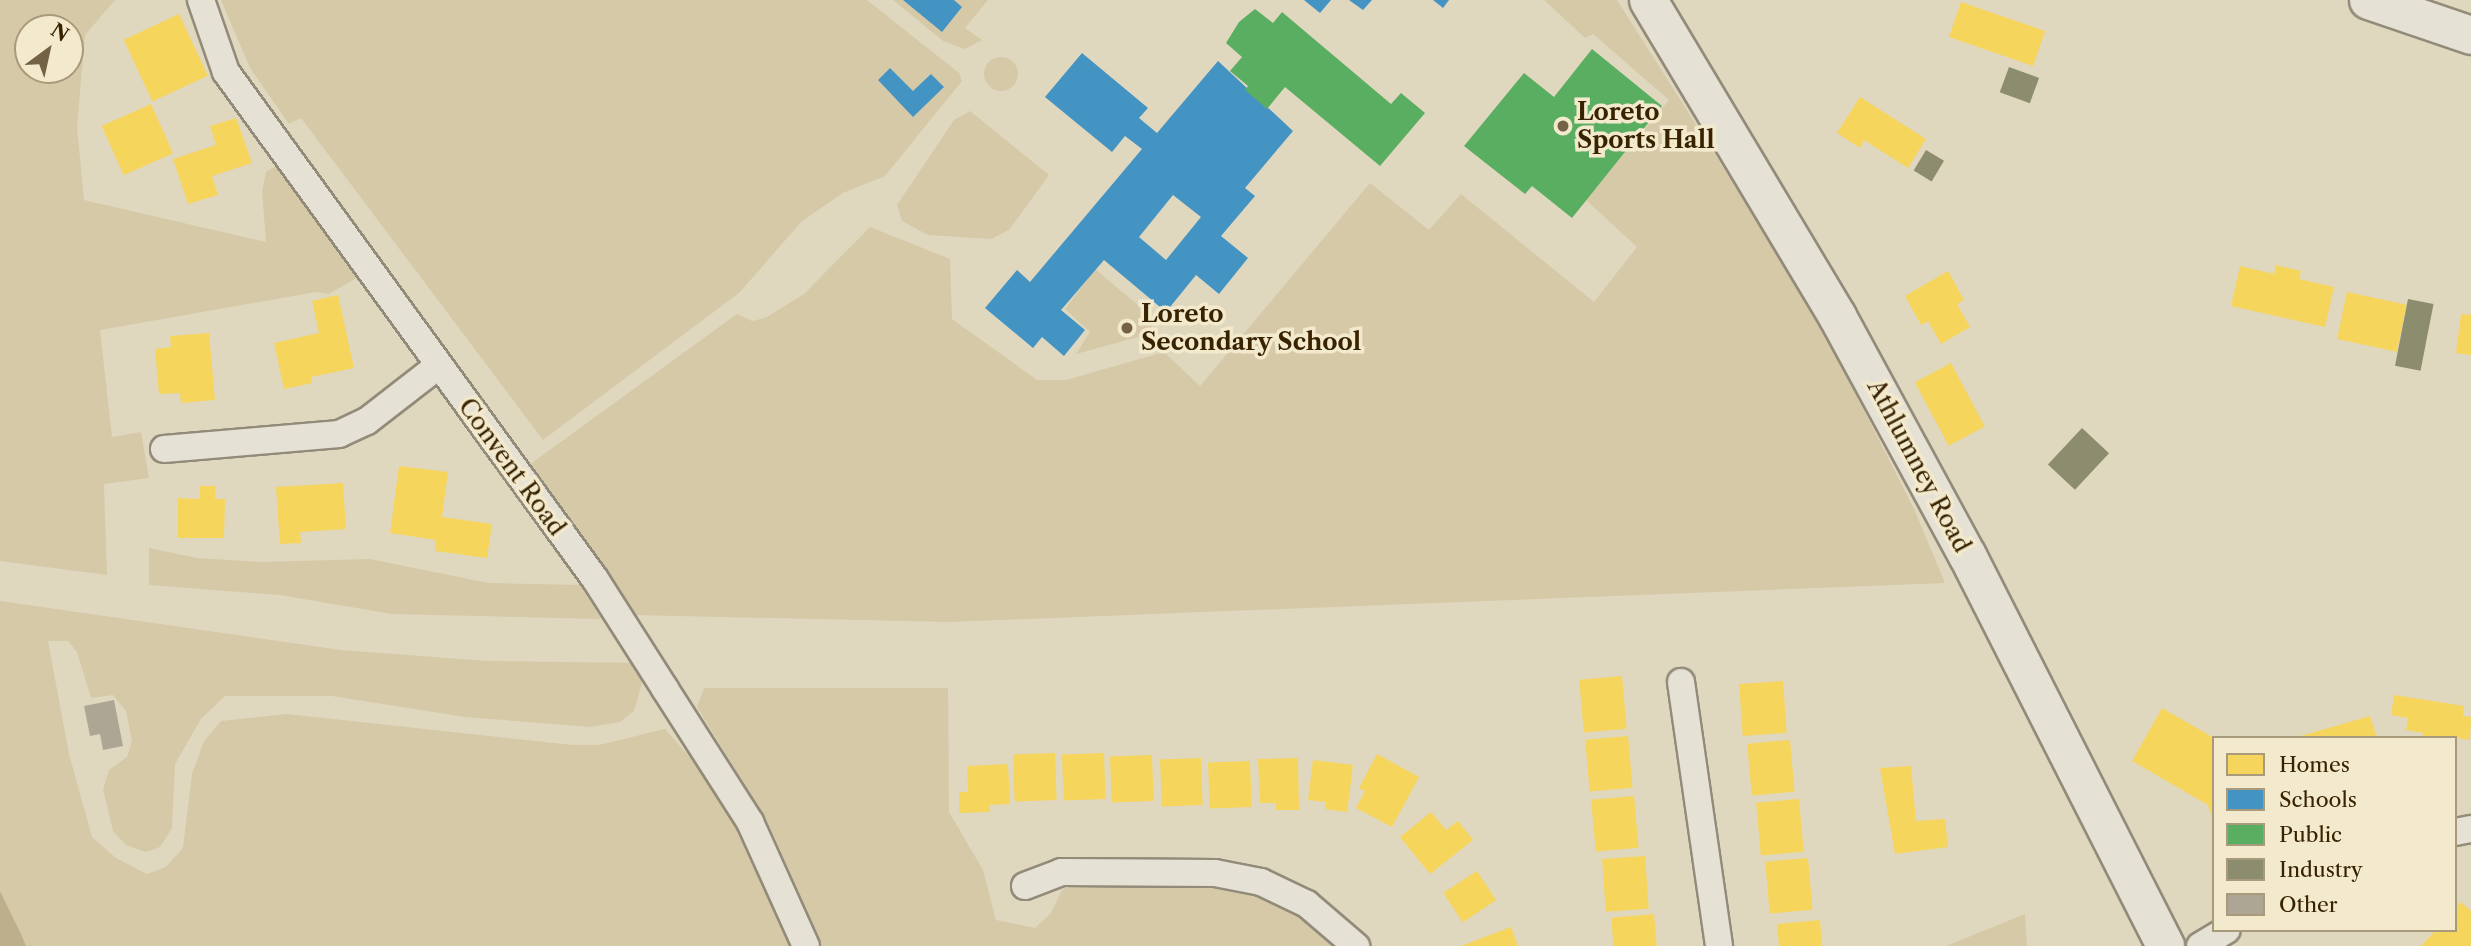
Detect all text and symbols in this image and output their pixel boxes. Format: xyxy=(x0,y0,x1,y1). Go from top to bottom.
north arrow xyxy=(14,14,84,84)
text: N xyxy=(46,18,73,47)
place label: Loreto Sports Hall xyxy=(1577,98,1715,154)
marker: Loreto Sports Hall xyxy=(1555,118,1571,134)
place label: Loreto Secondary School xyxy=(1141,300,1362,356)
marker: Loreto Secondary School xyxy=(1119,320,1135,336)
street label: Athlumney Road xyxy=(1861,374,1977,558)
street label: Convent Road xyxy=(453,393,571,541)
legend xyxy=(2212,736,2457,932)
text: Homes xyxy=(2279,752,2350,777)
text: Schools xyxy=(2279,787,2357,812)
text: Public xyxy=(2279,822,2342,847)
text: Industry xyxy=(2279,857,2363,882)
text: Other xyxy=(2279,892,2338,917)

